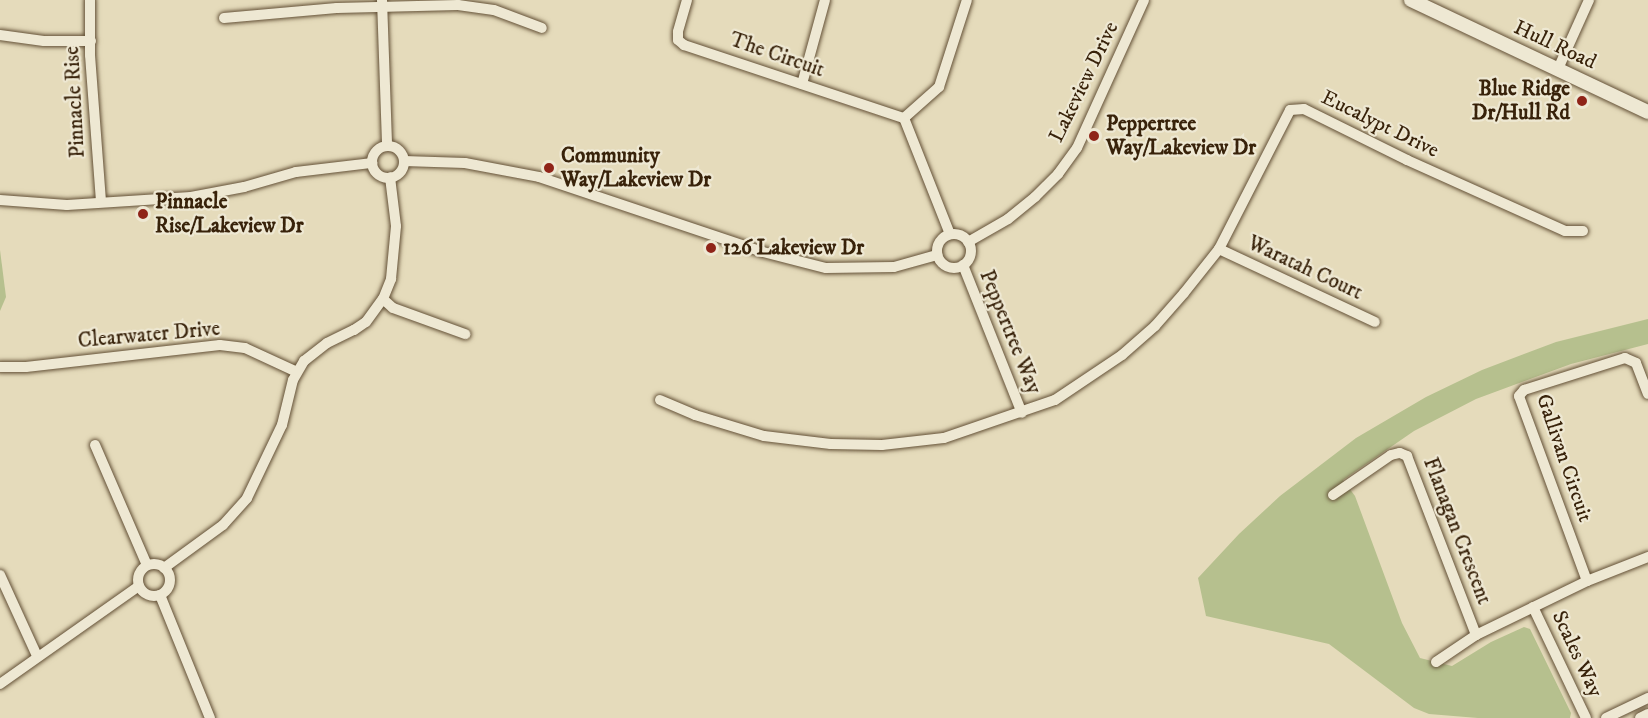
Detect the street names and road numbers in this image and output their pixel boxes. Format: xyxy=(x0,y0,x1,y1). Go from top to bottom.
street label: Hull Road xyxy=(1510,15,1600,75)
street label: Lakeview Drive xyxy=(1044,18,1124,146)
street label: The Circuit xyxy=(726,27,828,83)
street label: Pinnacle Rise xyxy=(59,45,91,159)
street label: Eucalypt Drive xyxy=(1317,85,1443,163)
street label: Waratah Court xyxy=(1244,230,1366,306)
street label: Peppertree Way xyxy=(974,266,1046,398)
street label: Clearwater Drive xyxy=(77,316,221,354)
street label: Gallivan Circuit xyxy=(1530,391,1598,525)
street label: Flanagan Crescent xyxy=(1417,454,1497,608)
street label: Scales Way xyxy=(1546,607,1608,701)

